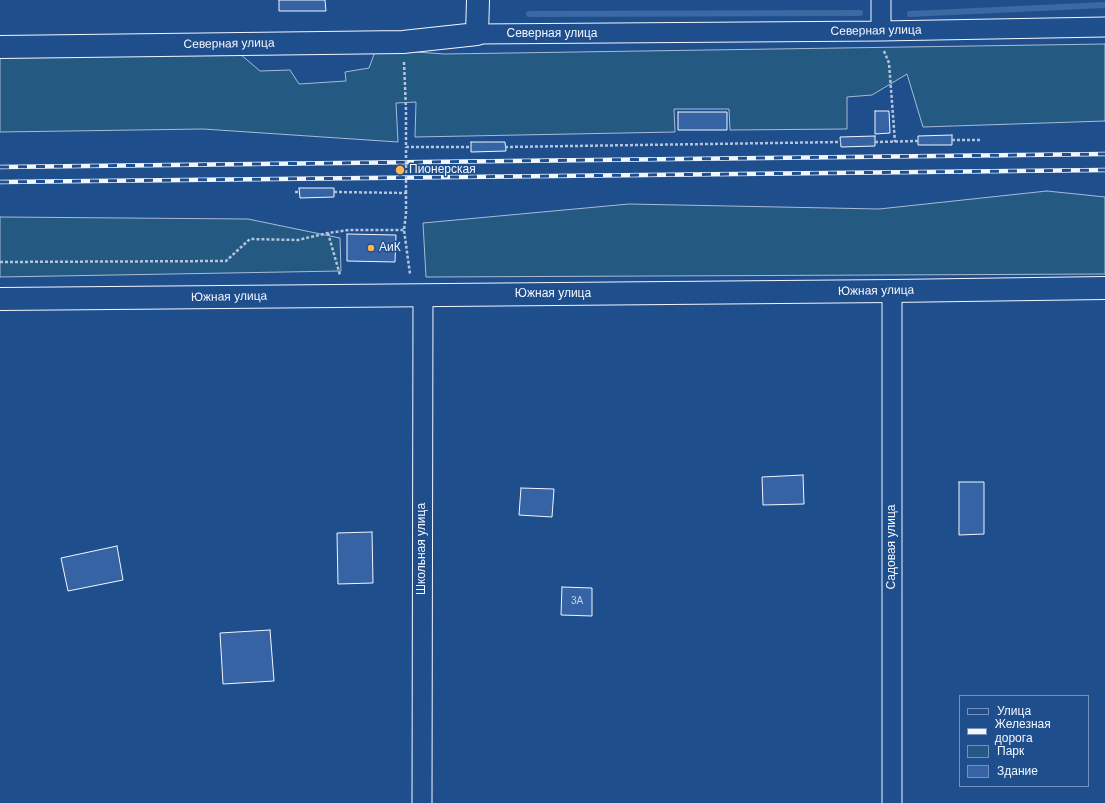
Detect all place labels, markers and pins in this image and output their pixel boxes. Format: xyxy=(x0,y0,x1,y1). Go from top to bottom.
place label: Пионерская xyxy=(409,163,476,177)
marker: Пионерская xyxy=(394,164,406,176)
place label: АиК xyxy=(379,241,401,255)
marker: АиК xyxy=(366,243,376,253)

